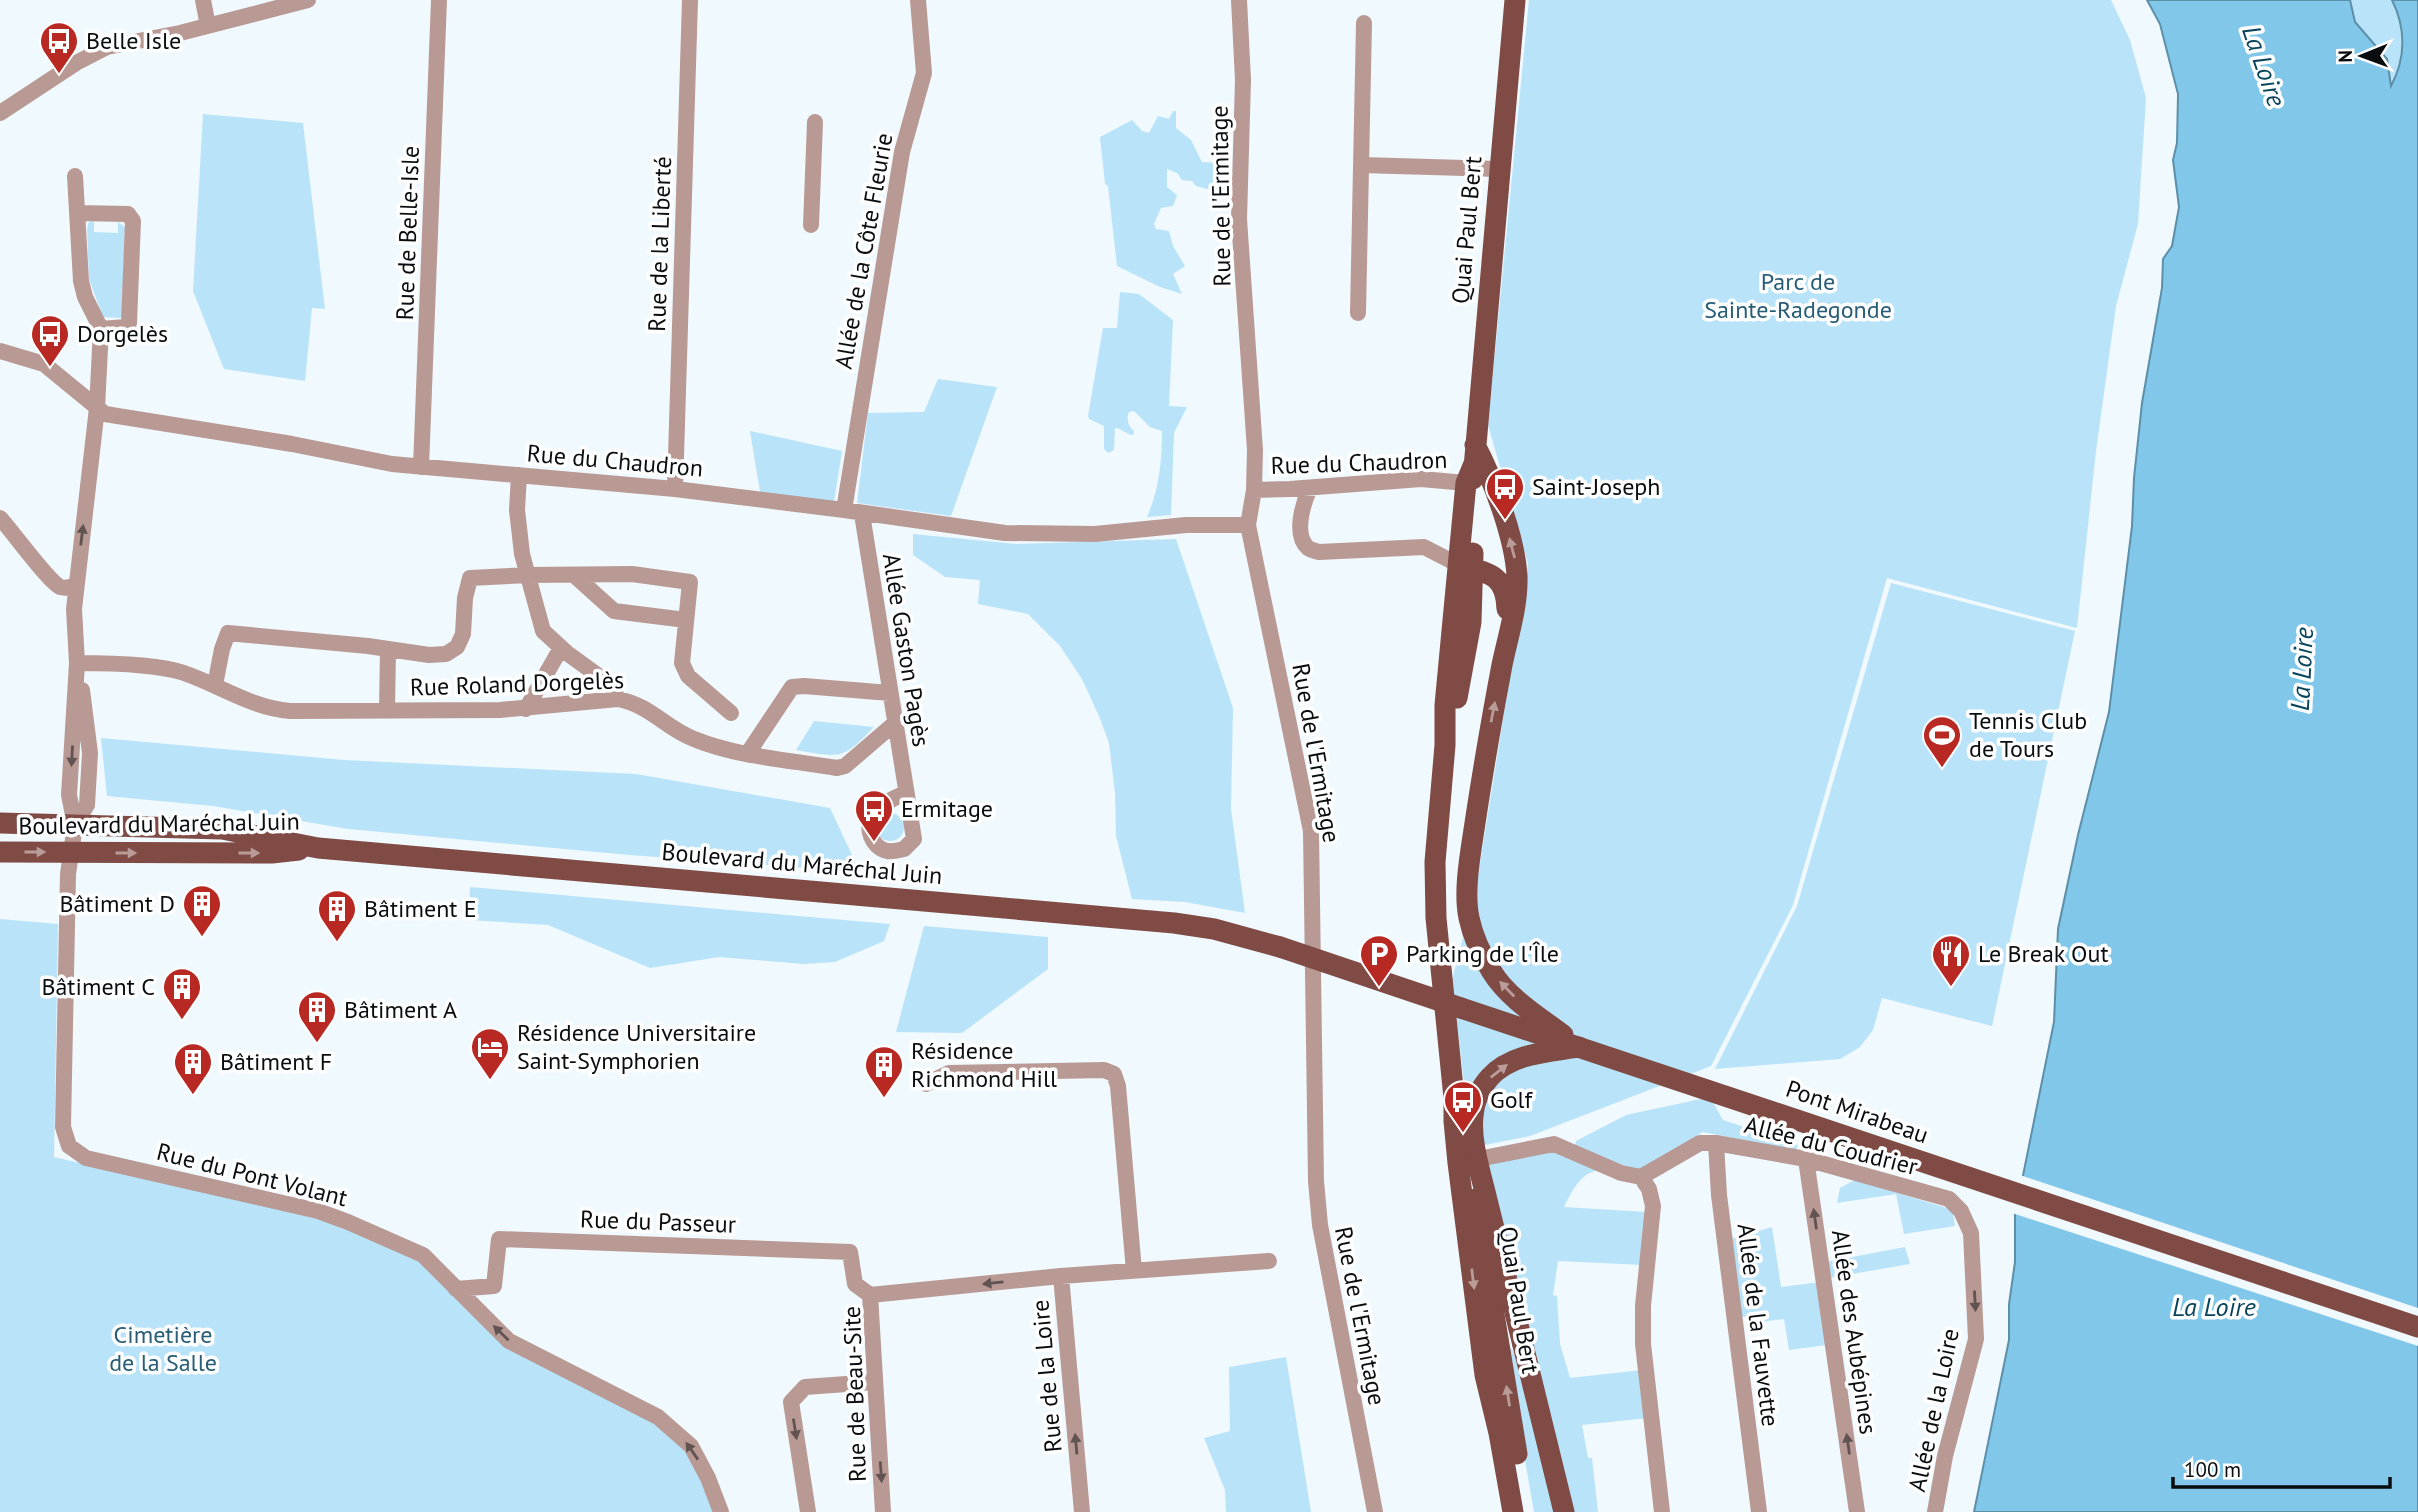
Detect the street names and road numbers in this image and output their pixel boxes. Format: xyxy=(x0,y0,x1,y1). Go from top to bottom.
street label: Rue de l'Ermitage xyxy=(1203,105,1238,287)
street label: Allée de la Côte Fleurie xyxy=(827,131,900,371)
street label: Rue de Belle-Isle xyxy=(389,145,426,321)
street label: Quai Paul Bert xyxy=(1445,155,1488,305)
street label: Rue de la Liberté xyxy=(641,156,678,332)
street label: Rue du Chaudron xyxy=(526,437,704,484)
street label: Rue du Chaudron xyxy=(1270,444,1448,481)
street label: Allée Gaston Pagès xyxy=(876,551,937,749)
street label: Rue de l'Ermitage xyxy=(1285,661,1348,845)
street label: Rue Roland Dorgelès xyxy=(409,664,624,703)
street label: Boulevard du Maréchal Juin xyxy=(18,806,300,841)
street label: Boulevard du Maréchal Juin xyxy=(661,836,944,891)
street label: Pont Mirabeau xyxy=(1782,1073,1932,1150)
street label: Allée du Coudrier xyxy=(1741,1109,1921,1182)
street label: Rue du Pont Volant xyxy=(154,1136,351,1213)
street label: Rue du Passeur xyxy=(580,1203,736,1240)
street label: Allée de la Fauvette xyxy=(1731,1222,1786,1428)
street label: Rue de l'Ermitage xyxy=(1328,1224,1393,1408)
street label: Quai Paul Bert xyxy=(1493,1224,1546,1376)
street label: Allée des Aubépines xyxy=(1825,1228,1884,1436)
street label: Rue de la Loire xyxy=(1024,1298,1069,1454)
street label: Rue de Beau-Site xyxy=(836,1306,873,1483)
street label: Allée de la Loire xyxy=(1901,1325,1966,1494)

